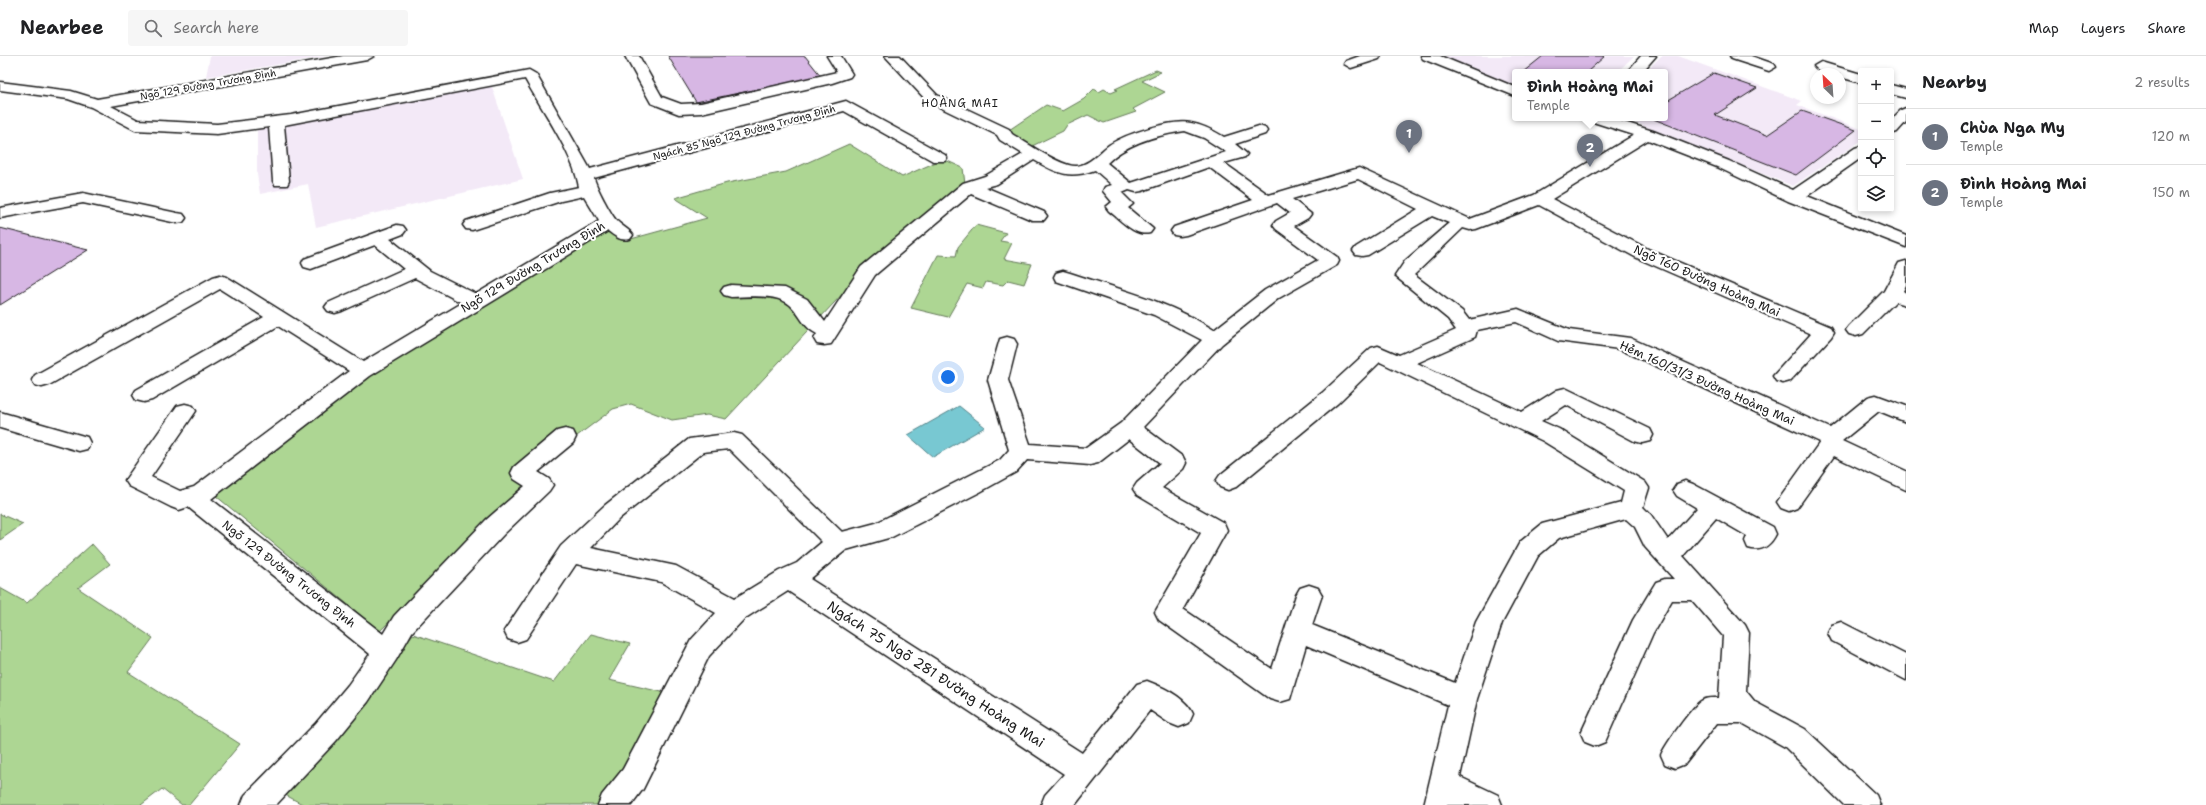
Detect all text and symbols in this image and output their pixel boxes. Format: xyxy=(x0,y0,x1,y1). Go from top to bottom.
search box xyxy=(128,10,408,46)
text: Nearbee xyxy=(20,15,104,40)
icon: search xyxy=(142,17,164,39)
text: Search here xyxy=(174,18,259,38)
text: Map xyxy=(2029,19,2059,37)
text: Layers xyxy=(2081,19,2125,37)
text: Share xyxy=(2147,19,2186,37)
street label: Ngõ 129 Đường Trương Định xyxy=(139,66,277,103)
north arrow xyxy=(1810,68,1846,104)
map controls xyxy=(1858,68,1894,212)
button: + xyxy=(1858,68,1894,104)
popup xyxy=(1512,69,1668,121)
text: Nearby xyxy=(1922,71,1987,93)
text: 2 results xyxy=(2134,74,2190,91)
text: Đình Hoàng Mai xyxy=(1527,77,1653,97)
district label: HOÀNG MAI xyxy=(921,95,999,111)
text: Temple xyxy=(1527,97,1570,114)
street label: Ngách 85 Ngõ 129 Đường Trương Định xyxy=(651,102,837,163)
button: − xyxy=(1858,104,1894,140)
text: Chùa Nga My xyxy=(1960,118,2065,138)
pin: 1 xyxy=(1396,120,1422,153)
text: 1 xyxy=(1932,128,1938,145)
text: 120 m xyxy=(2152,128,2190,145)
pin: 2 xyxy=(1577,134,1603,167)
text: Temple xyxy=(1960,138,2003,155)
button: locate xyxy=(1858,140,1894,176)
text: Đình Hoàng Mai xyxy=(1960,174,2087,194)
button: layers xyxy=(1858,176,1894,212)
text: 2 xyxy=(1930,184,1940,201)
text: 150 m xyxy=(2152,184,2190,201)
text: Temple xyxy=(1960,194,2003,211)
street label: Ngõ 129 Đường Trương Định xyxy=(458,217,608,317)
street label: Ngõ 160 Đường Hoàng Mai xyxy=(1631,241,1783,321)
street label: Hẻm 160/31/3 Đường Hoàng Mai xyxy=(1617,337,1797,429)
your location xyxy=(938,367,958,387)
street label: Ngõ 129 Đường Trương Định xyxy=(219,517,359,631)
street label: Ngách 75 Ngõ 281 Đường Hoàng Mai xyxy=(824,597,1048,751)

